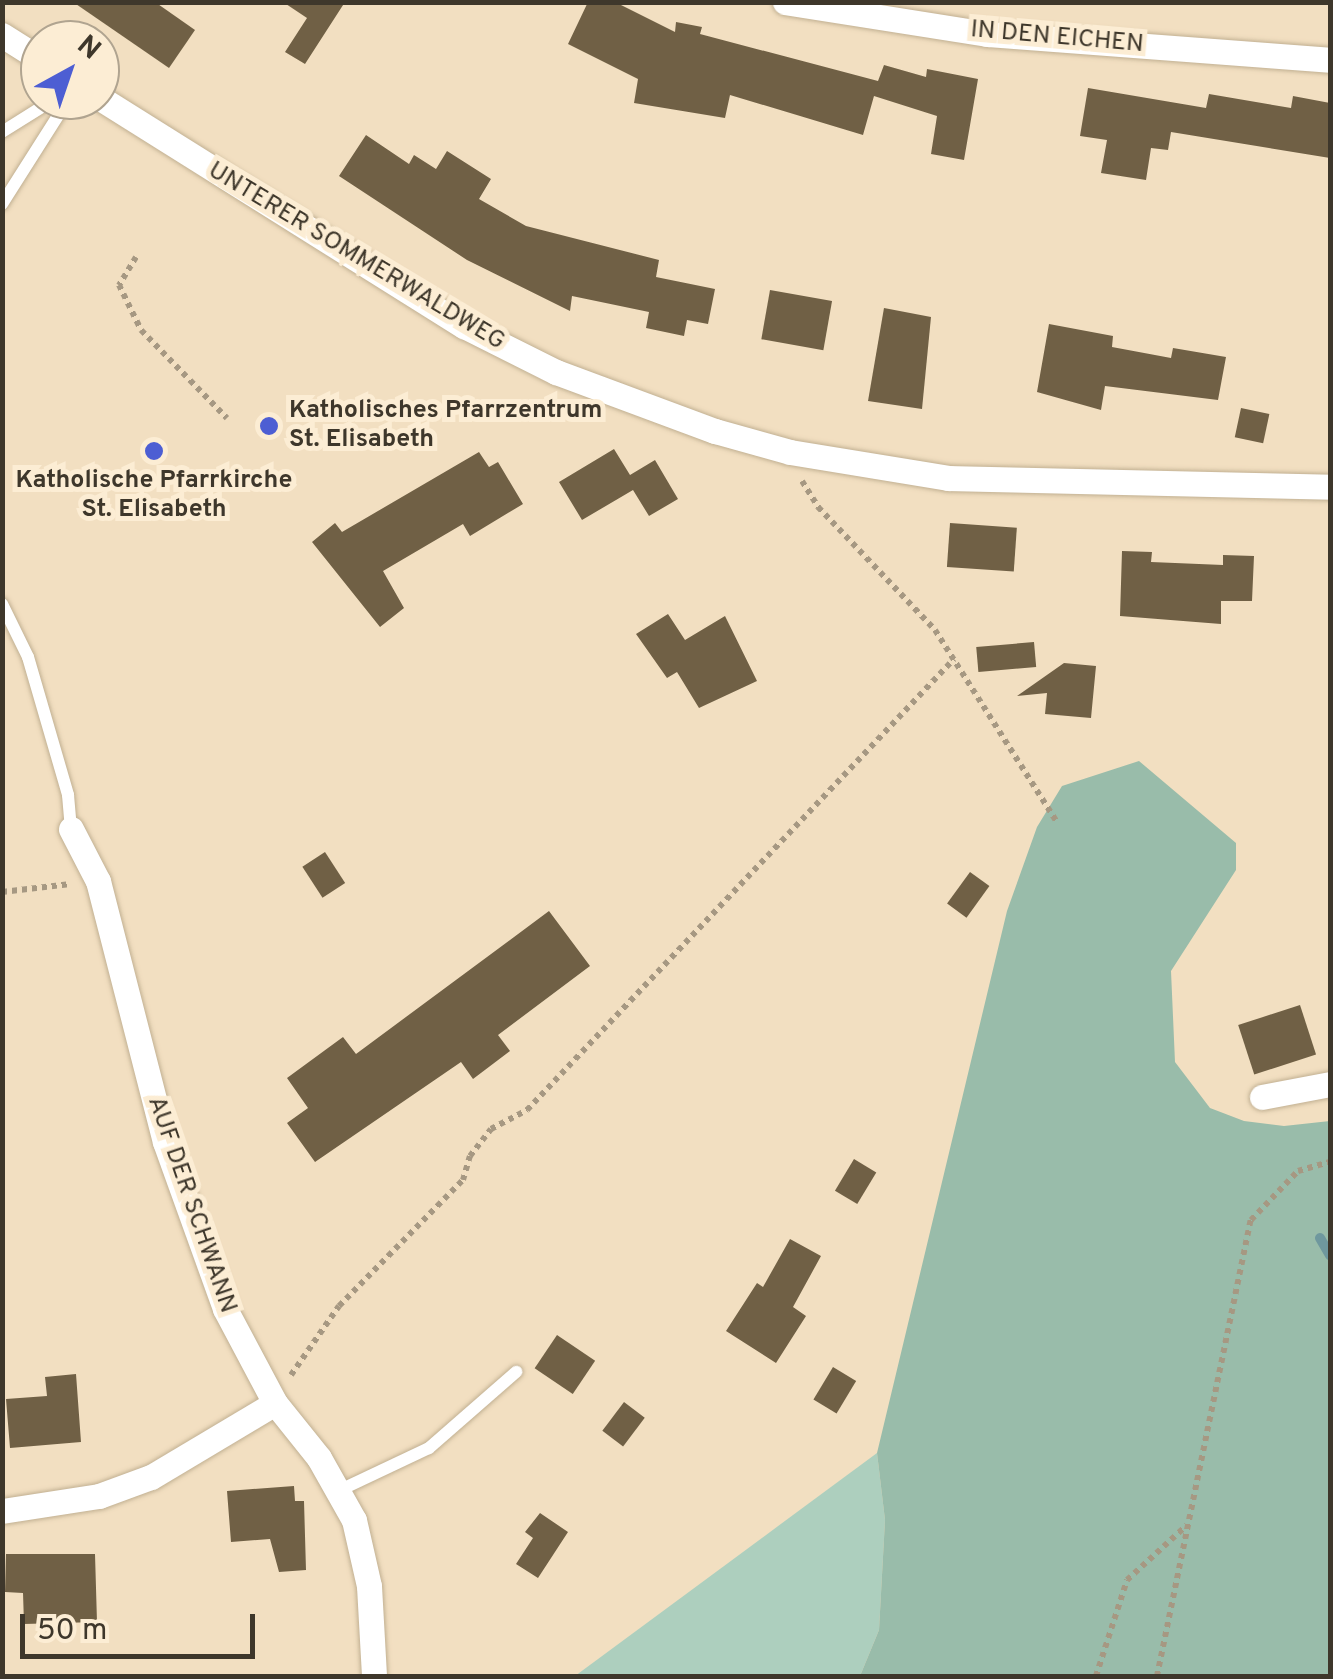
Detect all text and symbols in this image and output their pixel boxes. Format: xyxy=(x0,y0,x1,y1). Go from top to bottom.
street label: IN DEN EICHEN xyxy=(969,15,1145,61)
north arrow xyxy=(20,20,120,120)
text: N xyxy=(69,28,107,69)
street label: UNTERER SOMMERWALDWEG xyxy=(202,156,510,358)
place label: Katholisches Pfarrzentrum St. Elisabeth xyxy=(289,397,602,456)
marker: Katholisches Pfarrzentrum St. Elisabeth xyxy=(258,415,280,437)
marker: Katholische Pfarrkirche St. Elisabeth xyxy=(143,440,165,462)
place label: Katholische Pfarrkirche St. Elisabeth xyxy=(16,467,292,526)
street label: AUF DER SCHWANN xyxy=(140,1093,242,1317)
scale bar xyxy=(25,1594,260,1656)
text: 50 m xyxy=(37,1613,107,1650)

